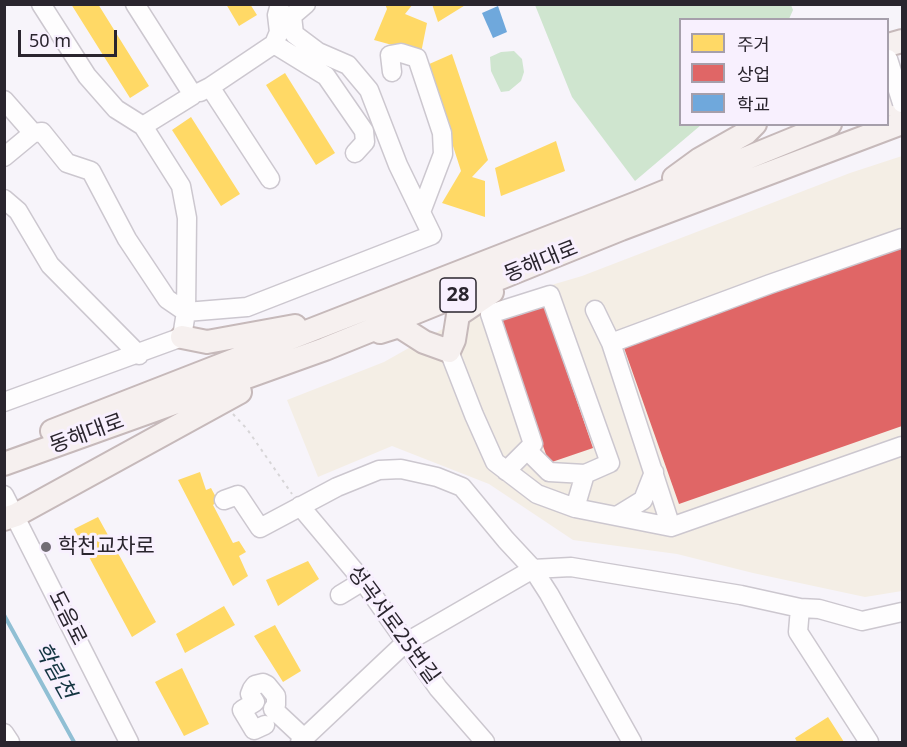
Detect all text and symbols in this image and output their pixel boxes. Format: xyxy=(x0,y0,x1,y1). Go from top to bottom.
scale bar xyxy=(21,18,120,56)
legend xyxy=(679,18,889,126)
text: 50 m xyxy=(29,28,71,52)
text: 주거 xyxy=(737,32,770,56)
text: 상업 xyxy=(737,62,770,86)
text: 학교 xyxy=(737,92,770,116)
street label: 동해대로 xyxy=(500,236,582,288)
road number: 28 xyxy=(440,278,476,312)
street label: 동해대로 xyxy=(46,409,128,459)
place label: 학천교차로 xyxy=(58,534,155,560)
marker: 학천교차로 xyxy=(39,540,53,554)
street label: 성곡서로25번길 xyxy=(342,561,444,689)
street label: 도음로 xyxy=(43,586,91,650)
water label: 학림천 xyxy=(28,638,80,704)

